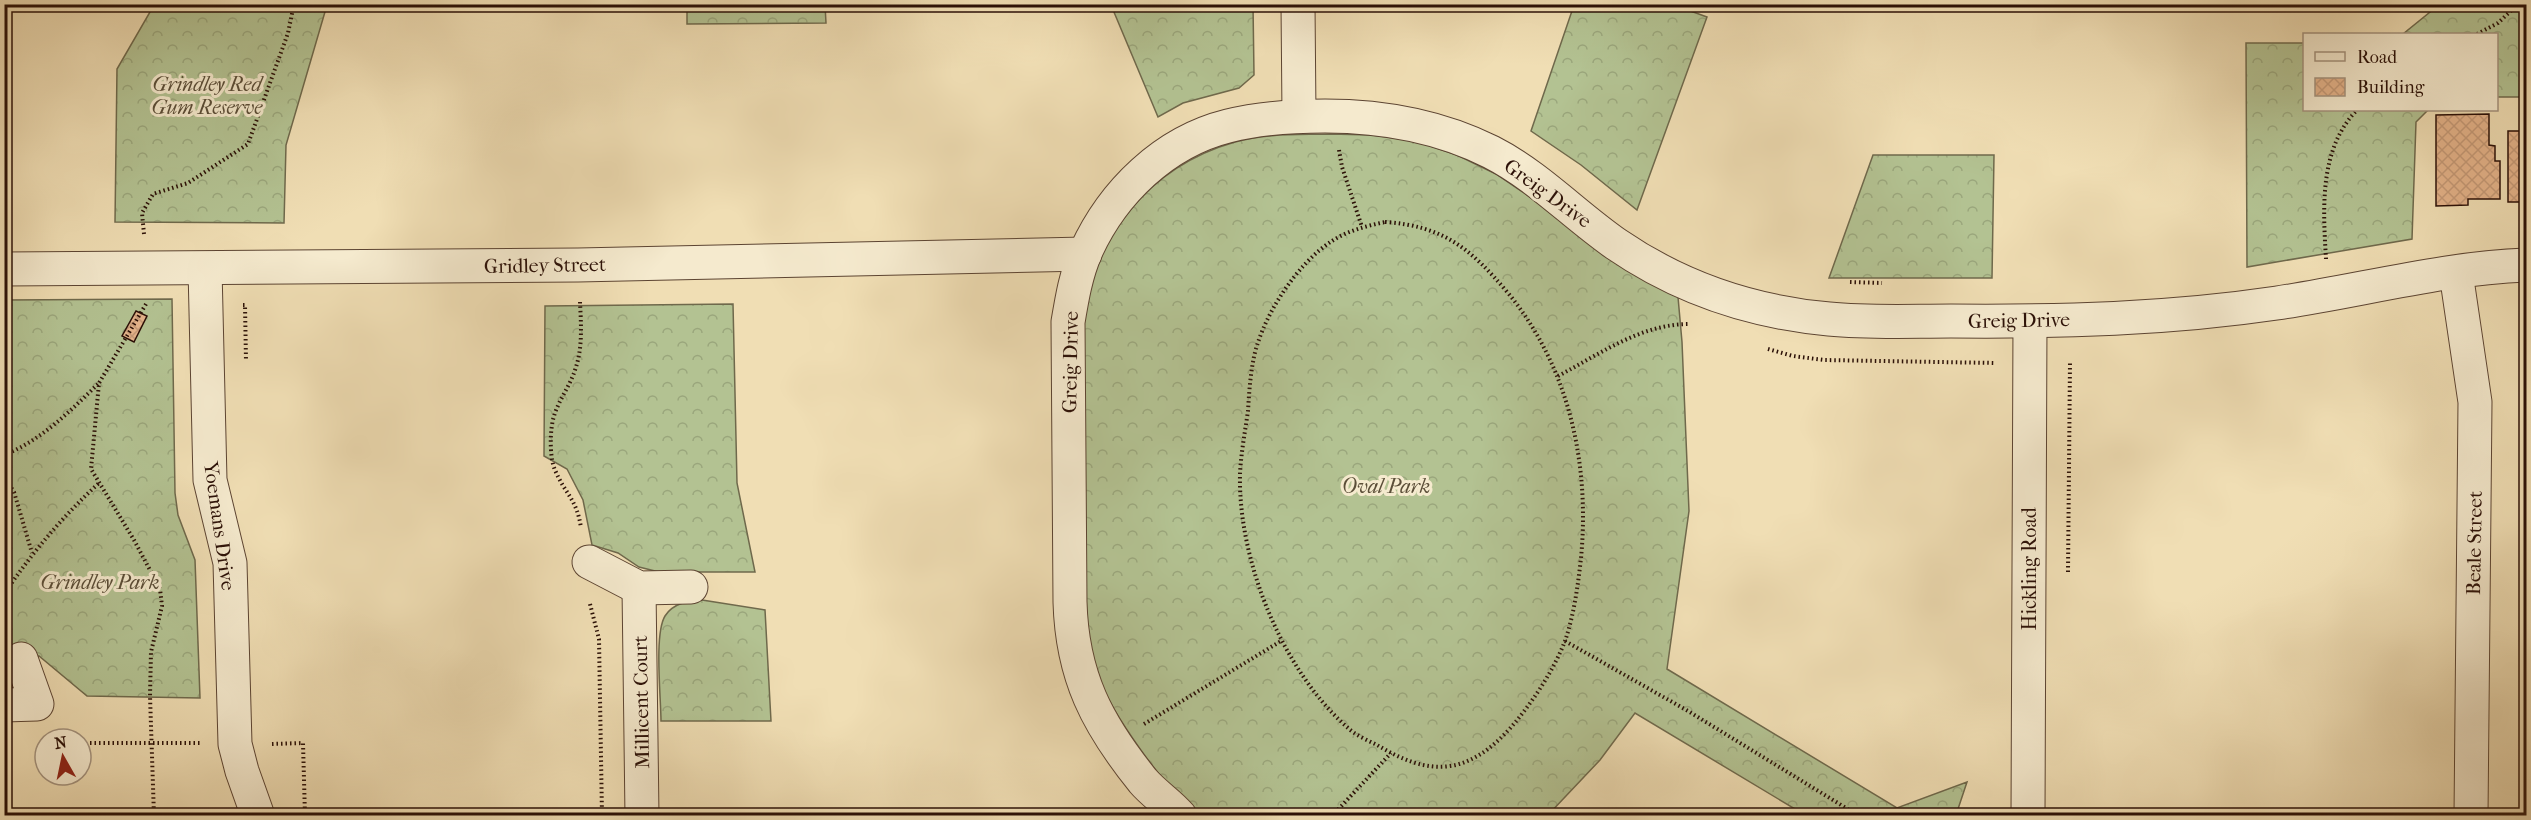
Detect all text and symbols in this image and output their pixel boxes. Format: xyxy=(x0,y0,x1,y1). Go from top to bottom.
legend xyxy=(2303,33,2498,111)
text: Road xyxy=(2357,47,2397,68)
park label: Grindley Red Gum Reserve xyxy=(152,73,264,119)
text: Building xyxy=(2357,77,2425,98)
street label: Greig Drive xyxy=(1500,154,1596,233)
street label: Gridley Street xyxy=(484,253,606,278)
street label: Greig Drive xyxy=(1968,308,2070,333)
street label: Greig Drive xyxy=(1058,311,1083,413)
street label: Yoemans Drive xyxy=(199,459,240,592)
park label: Oval Park xyxy=(1342,475,1430,498)
street label: Beale Street xyxy=(2462,491,2487,595)
street label: Hickling Road xyxy=(2018,506,2041,631)
park label: Grindley Park xyxy=(40,571,160,594)
street label: Millicent Court xyxy=(629,635,654,769)
north arrow xyxy=(33,727,93,787)
text: N xyxy=(53,732,69,753)

